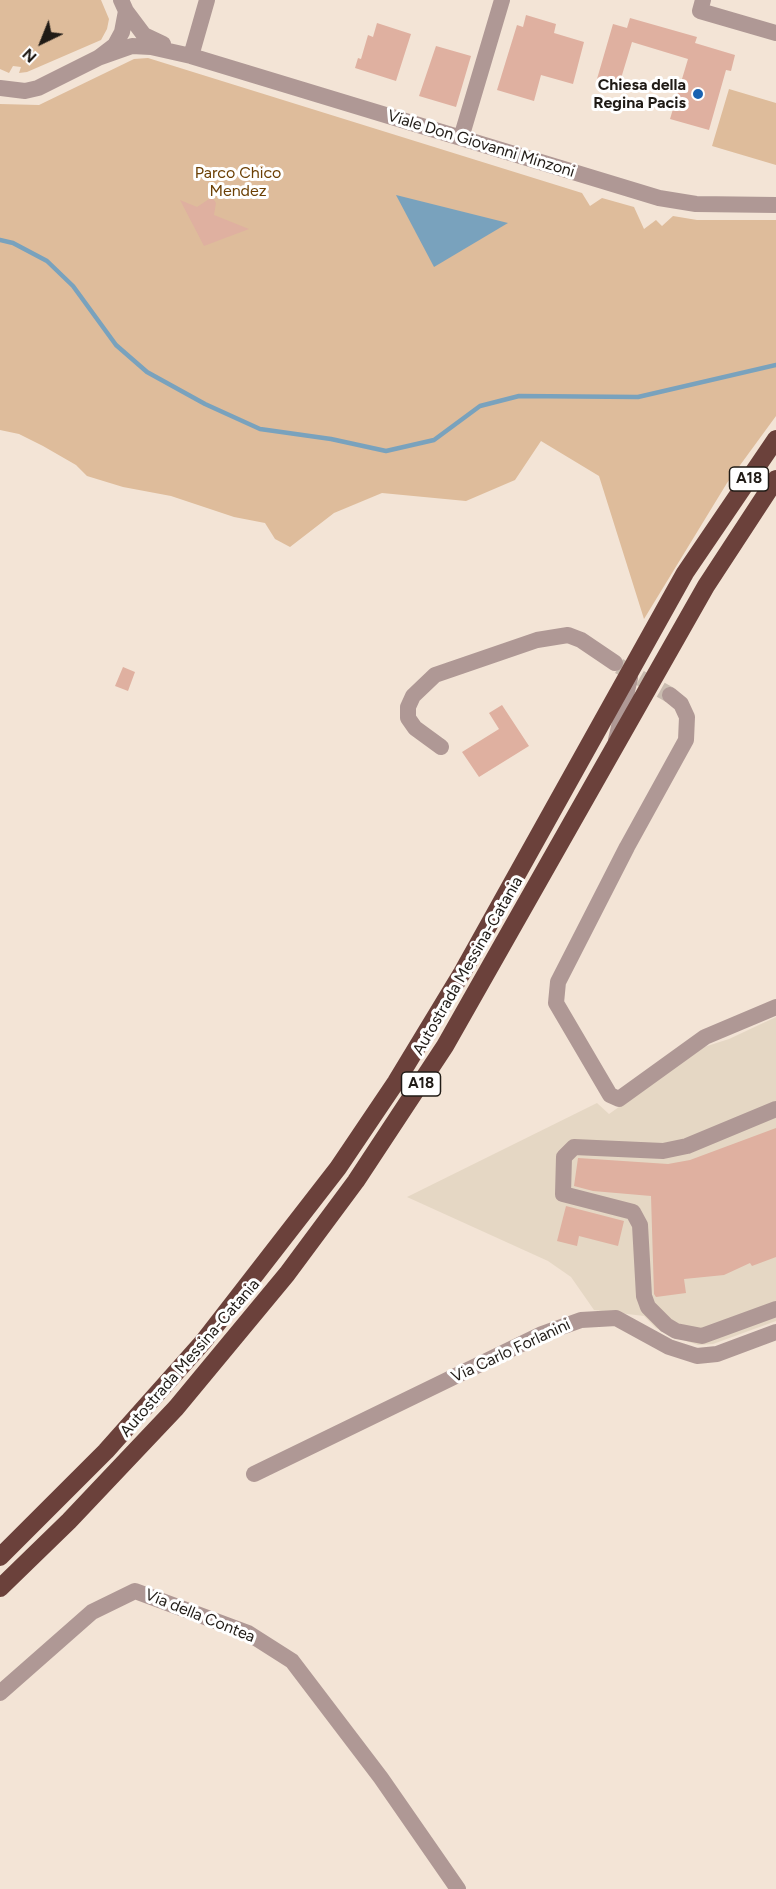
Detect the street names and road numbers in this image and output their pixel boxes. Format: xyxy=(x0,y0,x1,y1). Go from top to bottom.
street label: Viale Don Giovanni Minzoni xyxy=(385,106,577,182)
road number: A18 xyxy=(730,467,768,491)
street label: Autostrada Messina-Catania xyxy=(409,873,527,1059)
road number: A18 xyxy=(402,1072,440,1096)
street label: Autostrada Messina-Catania xyxy=(116,1275,264,1441)
street label: Via Carlo Forlanini xyxy=(448,1315,574,1387)
street label: Via della Contea xyxy=(142,1585,258,1647)

